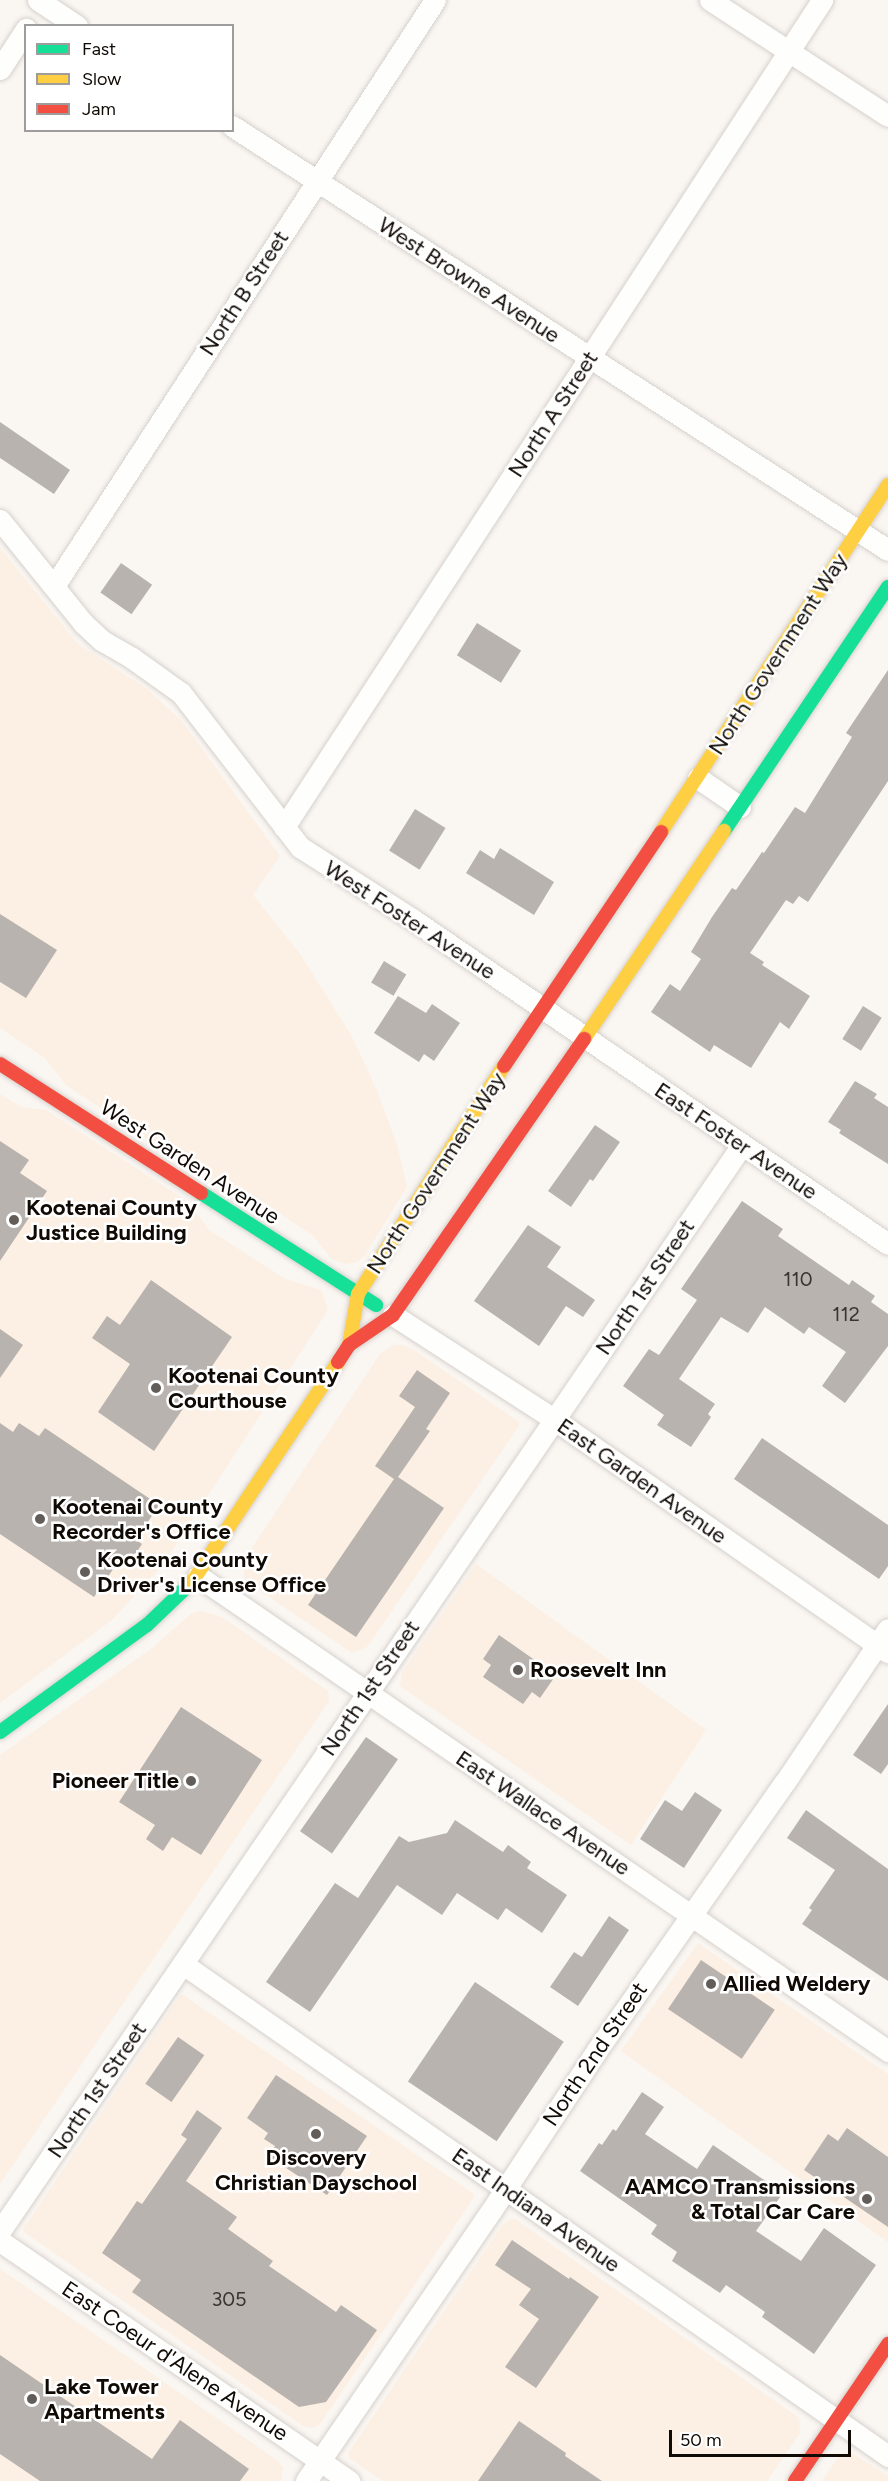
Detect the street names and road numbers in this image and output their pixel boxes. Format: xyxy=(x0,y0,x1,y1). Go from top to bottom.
street label: West Browne Avenue xyxy=(373,211,565,349)
street label: North B Street xyxy=(194,226,294,360)
street label: North A Street xyxy=(502,346,604,482)
street label: North Government Way xyxy=(703,548,853,760)
street label: West Foster Avenue xyxy=(320,855,500,985)
street label: North Government Way xyxy=(361,1067,511,1279)
street label: East Foster Avenue xyxy=(650,1077,822,1205)
street label: West Garden Avenue xyxy=(95,1094,285,1230)
street label: North 1st Street xyxy=(590,1214,700,1360)
street label: East Garden Avenue xyxy=(552,1413,732,1549)
street label: North 1st Street xyxy=(315,1615,425,1761)
street label: East Wallace Avenue xyxy=(451,1745,635,1881)
street label: North 2nd Street xyxy=(537,1977,653,2131)
street label: North 1st Street xyxy=(42,2017,152,2163)
street label: East Indiana Avenue xyxy=(447,2142,625,2278)
street label: East Coeur d'Alene Avenue xyxy=(57,2275,293,2447)

